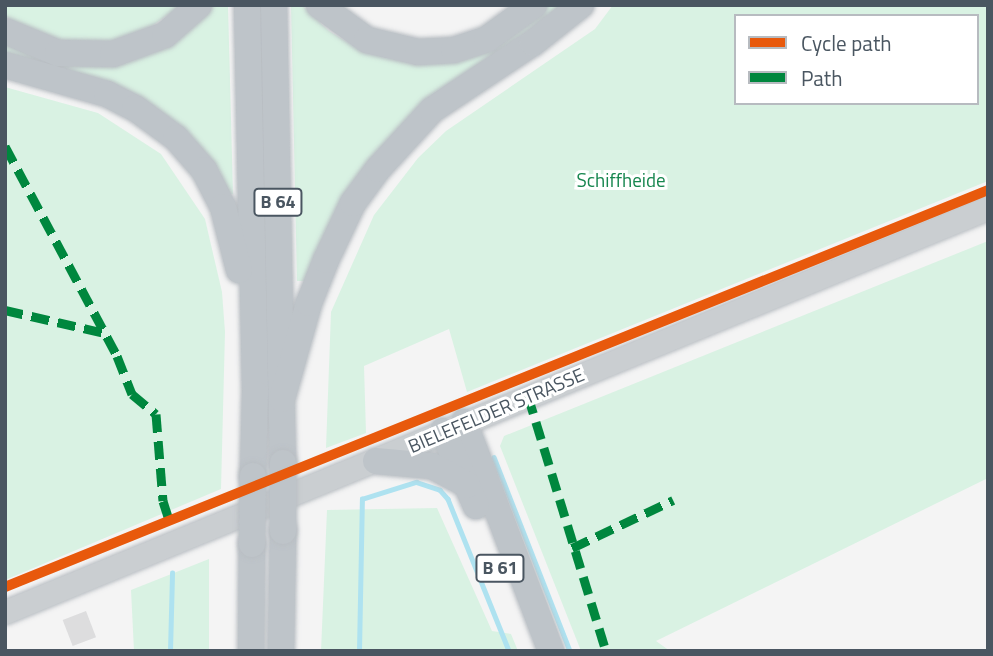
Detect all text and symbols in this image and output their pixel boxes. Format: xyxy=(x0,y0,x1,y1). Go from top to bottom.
legend xyxy=(734,14,979,105)
text: Cycle path xyxy=(801,27,892,59)
text: Path xyxy=(801,62,843,94)
park label: Schiffheide xyxy=(576,169,666,191)
road number: B 64 xyxy=(252,188,304,216)
street label: BIELEFELDER STRASSE xyxy=(405,363,587,457)
road number: B 61 xyxy=(474,554,526,582)

